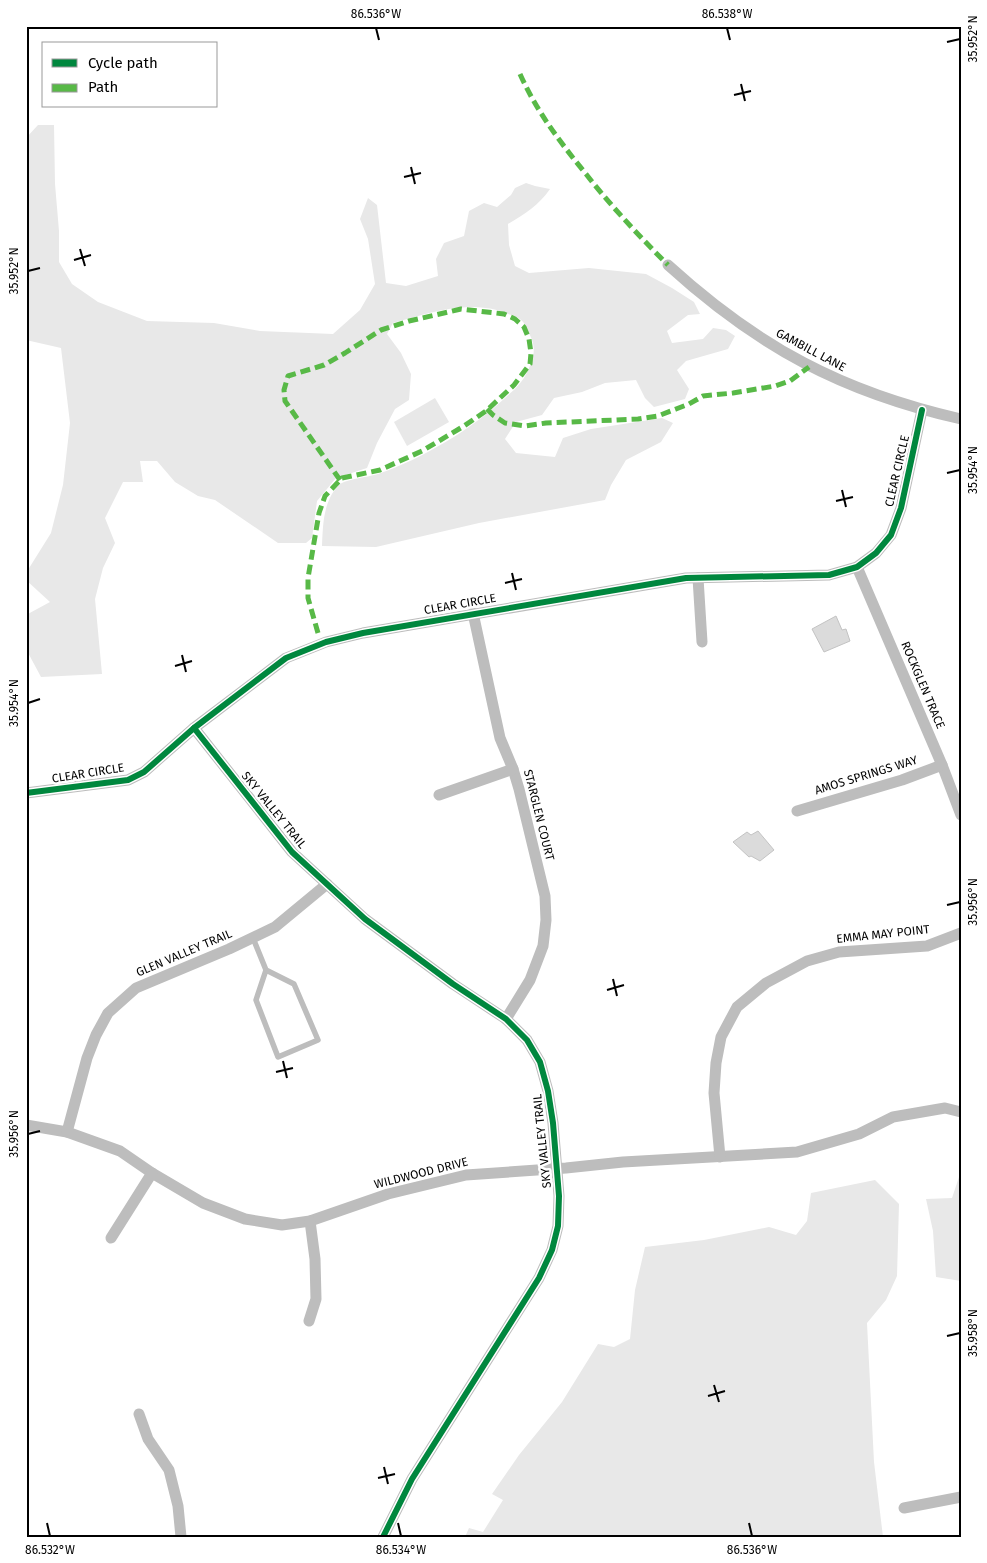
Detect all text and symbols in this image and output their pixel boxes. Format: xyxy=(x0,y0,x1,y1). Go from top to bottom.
text: 86.536°W xyxy=(351,7,401,21)
text: 86.538°W xyxy=(702,7,752,21)
text: 35.952°N xyxy=(966,15,980,63)
legend xyxy=(42,42,218,108)
text: Cycle path xyxy=(88,54,158,72)
text: Path xyxy=(88,78,118,96)
text: 35.952°N xyxy=(7,247,21,295)
street label: GAMBILL LANE xyxy=(774,326,848,374)
street label: CLEAR CIRCLE xyxy=(882,434,912,508)
text: 35.954°N xyxy=(966,446,980,494)
street label: CLEAR CIRCLE xyxy=(423,591,497,617)
street label: ROCKGLEN TRACE xyxy=(898,639,948,731)
text: 35.954°N xyxy=(7,679,21,727)
street label: AMOS SPRINGS WAY xyxy=(813,753,919,797)
street label: CLEAR CIRCLE xyxy=(51,760,125,786)
street label: STARGLEN COURT xyxy=(521,768,557,863)
street label: SKY VALLEY TRAIL xyxy=(239,769,309,851)
text: 35.956°N xyxy=(966,878,980,926)
street label: EMMA MAY POINT xyxy=(836,922,931,946)
street label: GLEN VALLEY TRAIL xyxy=(134,926,234,980)
street label: SKY VALLEY TRAIL xyxy=(530,1093,554,1189)
text: 35.956°N xyxy=(7,1110,21,1158)
street label: WILDWOOD DRIVE xyxy=(373,1155,469,1191)
text: 35.958°N xyxy=(966,1309,980,1357)
text: 86.532°W xyxy=(25,1543,75,1557)
text: 86.534°W xyxy=(376,1543,426,1557)
text: 86.536°W xyxy=(727,1543,777,1557)

